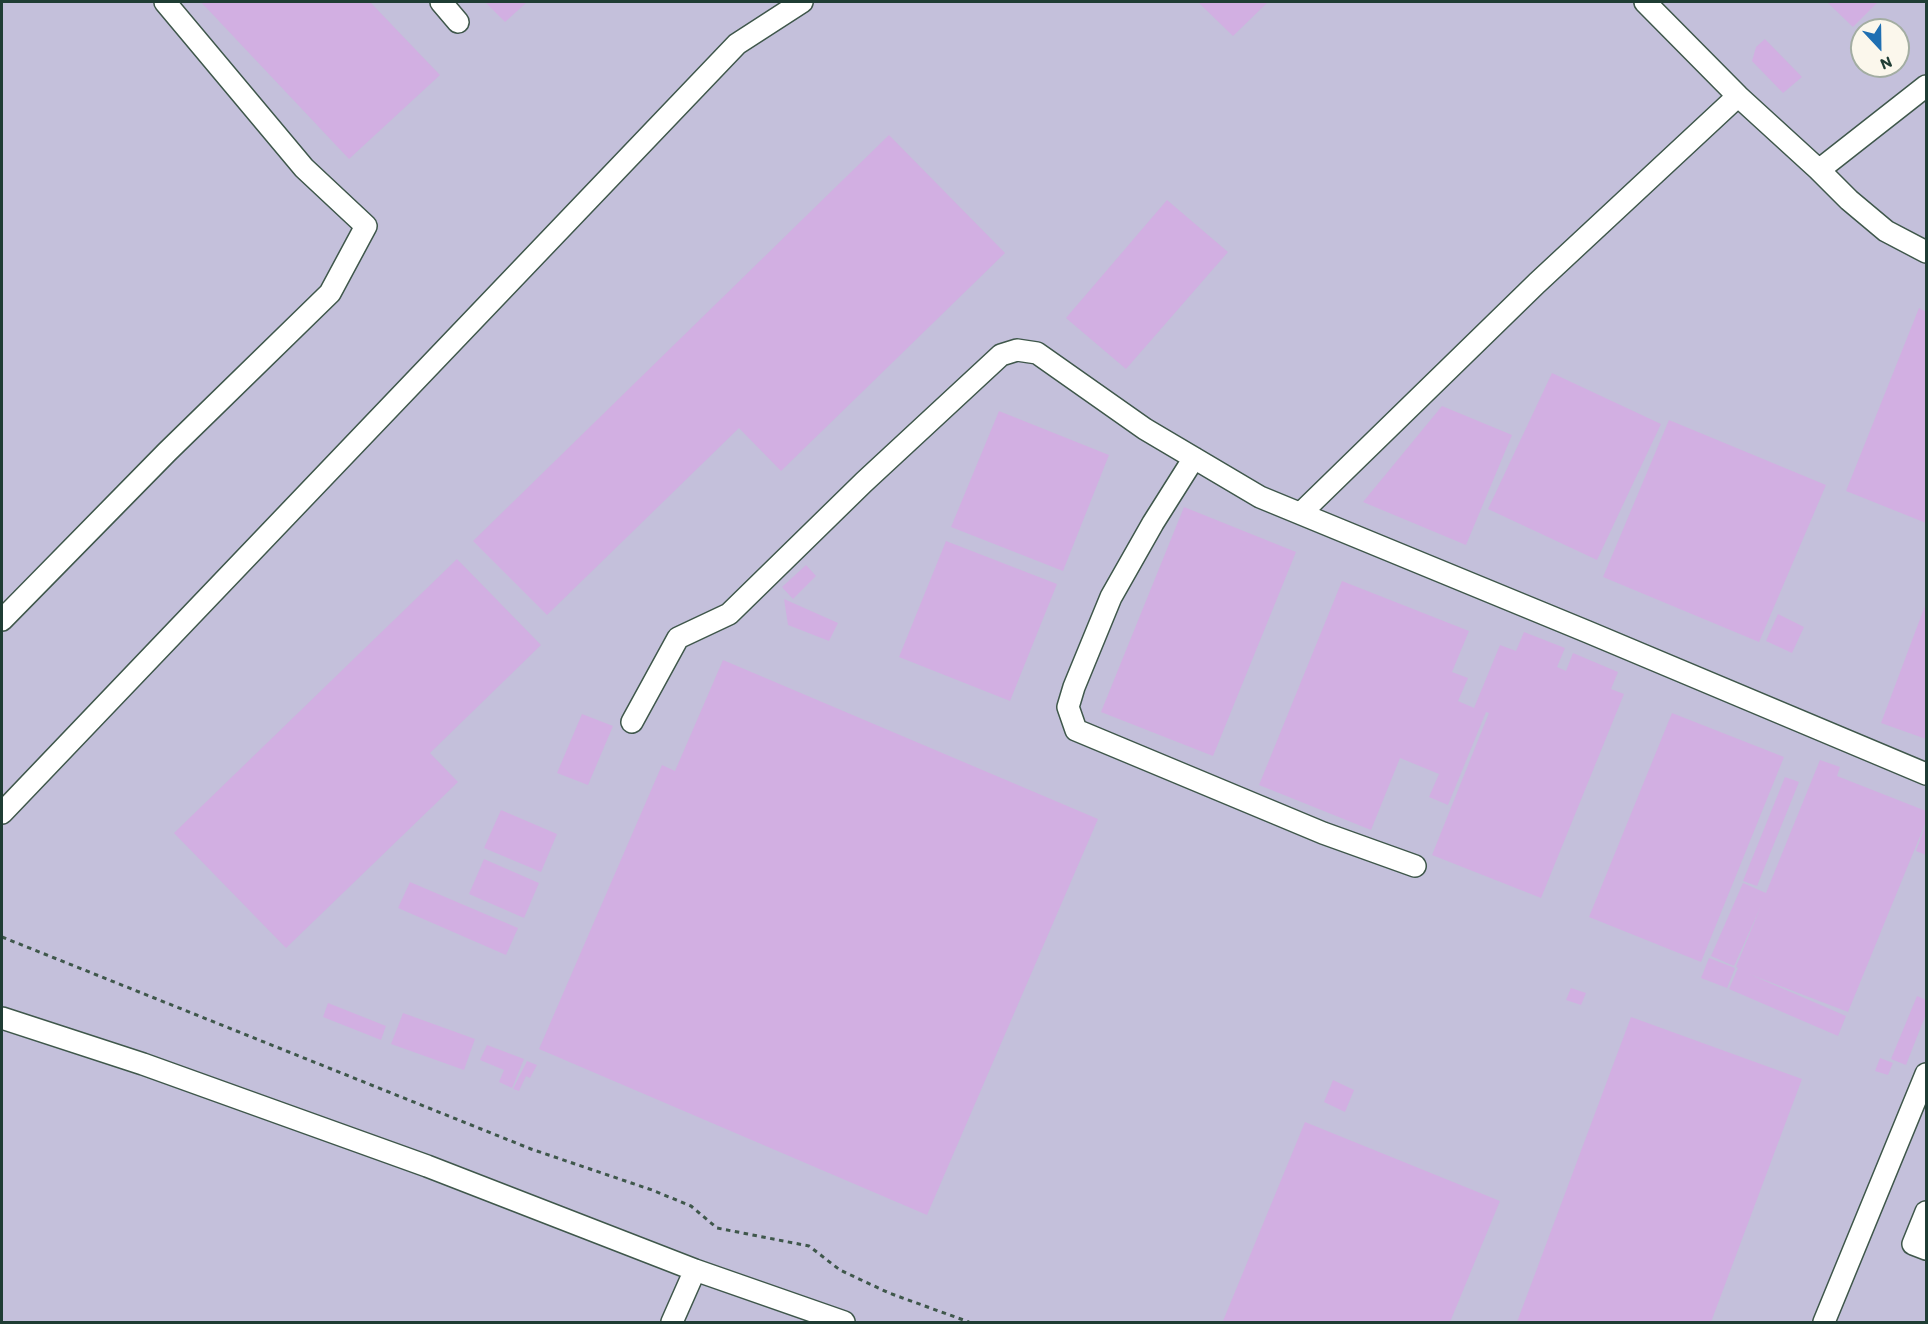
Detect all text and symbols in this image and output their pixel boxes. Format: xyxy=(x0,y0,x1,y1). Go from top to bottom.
north arrow xyxy=(1850,18,1910,78)
text: N xyxy=(1878,52,1895,74)

